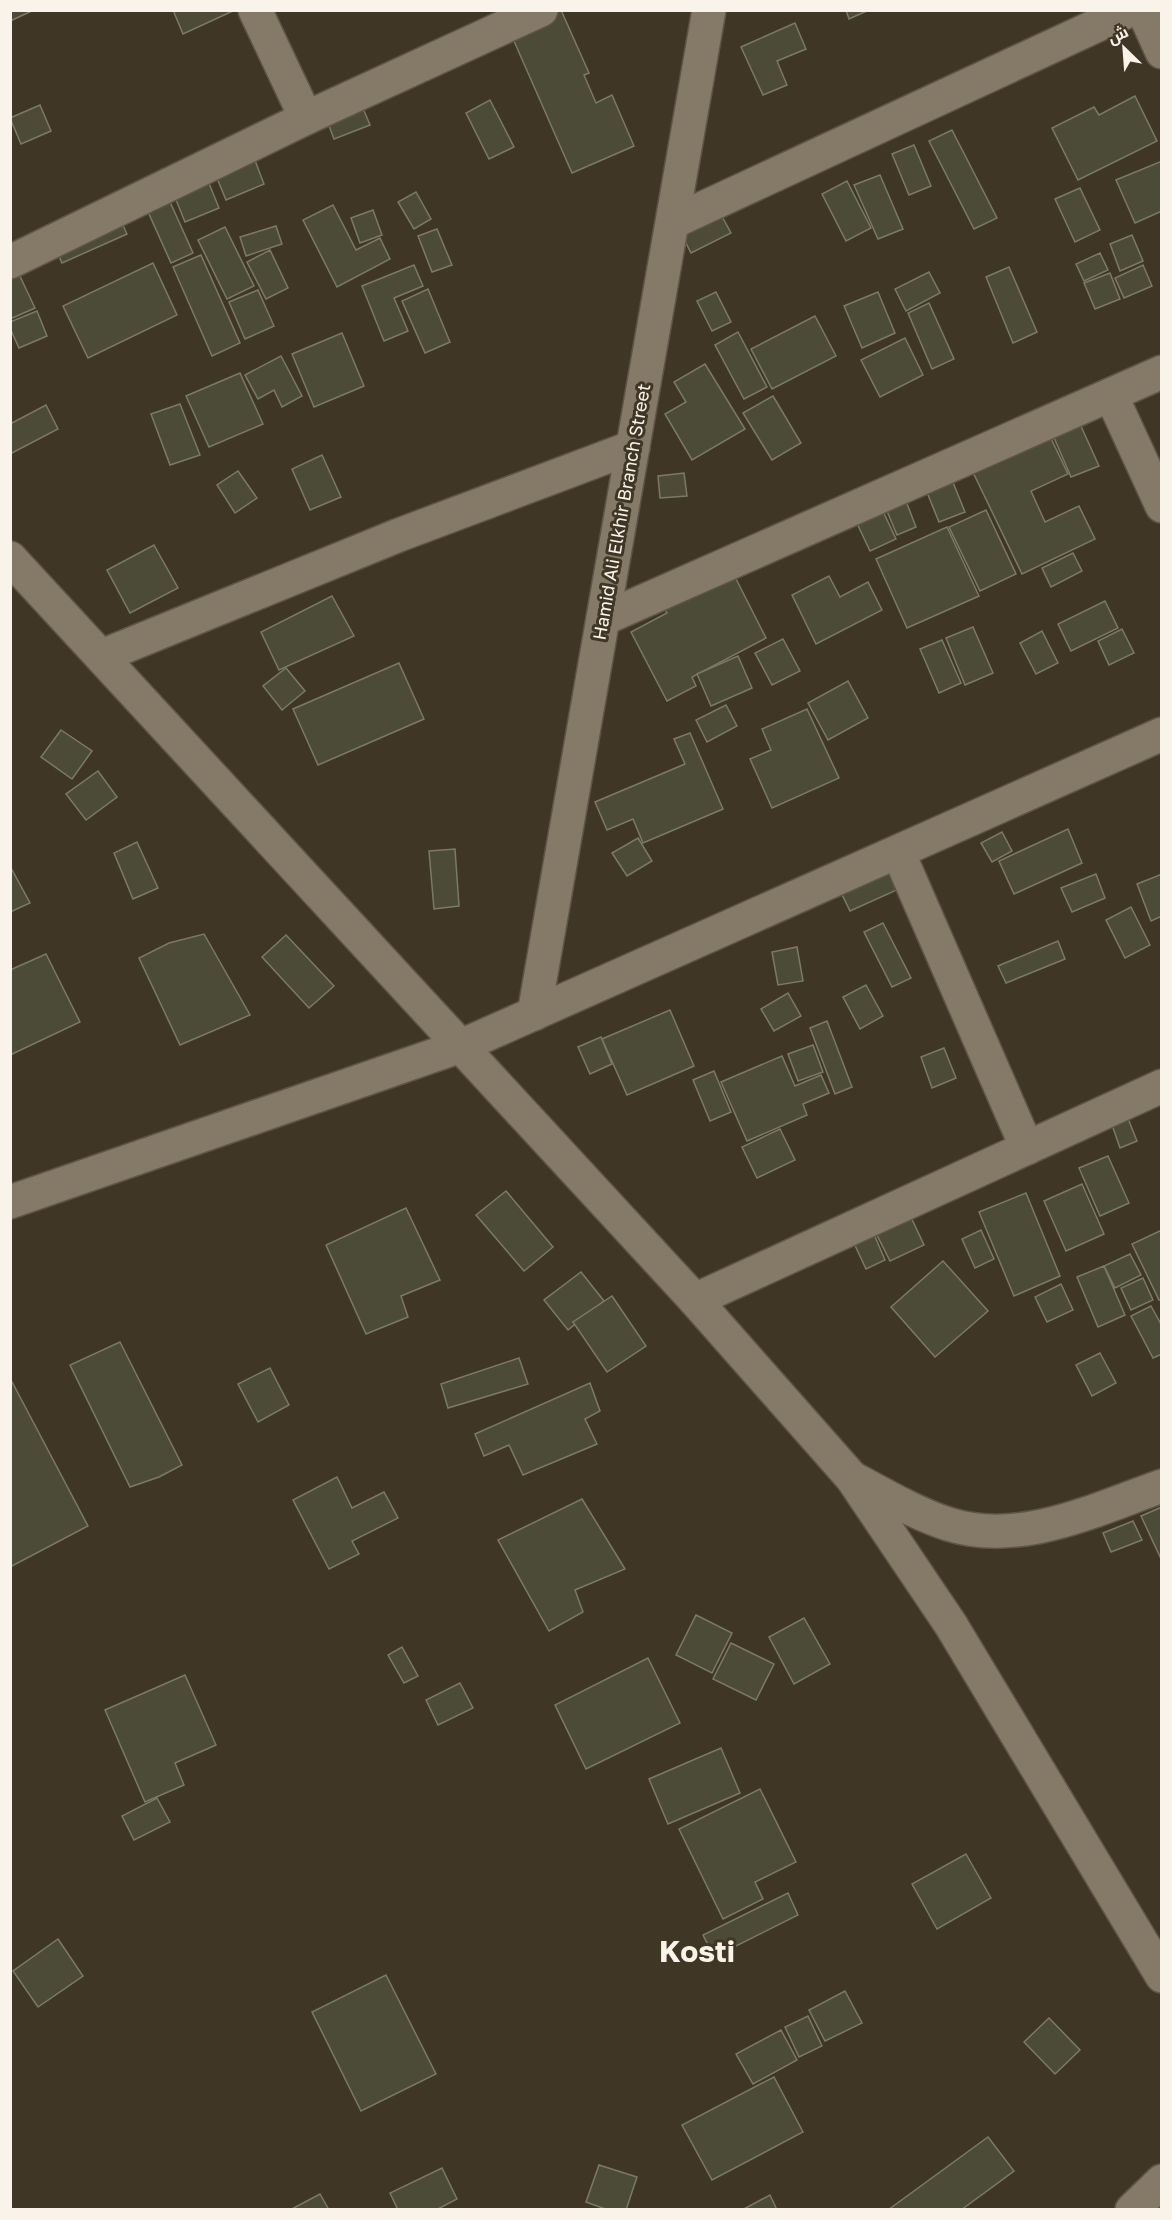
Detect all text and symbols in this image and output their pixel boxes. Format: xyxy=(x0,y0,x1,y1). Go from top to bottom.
north arrow xyxy=(1094,18,1154,78)
text: ش xyxy=(1104,21,1131,48)
street label: Hamid Ali Elkhir Branch Street xyxy=(588,382,654,642)
district label: Kosti xyxy=(659,1933,735,1969)

